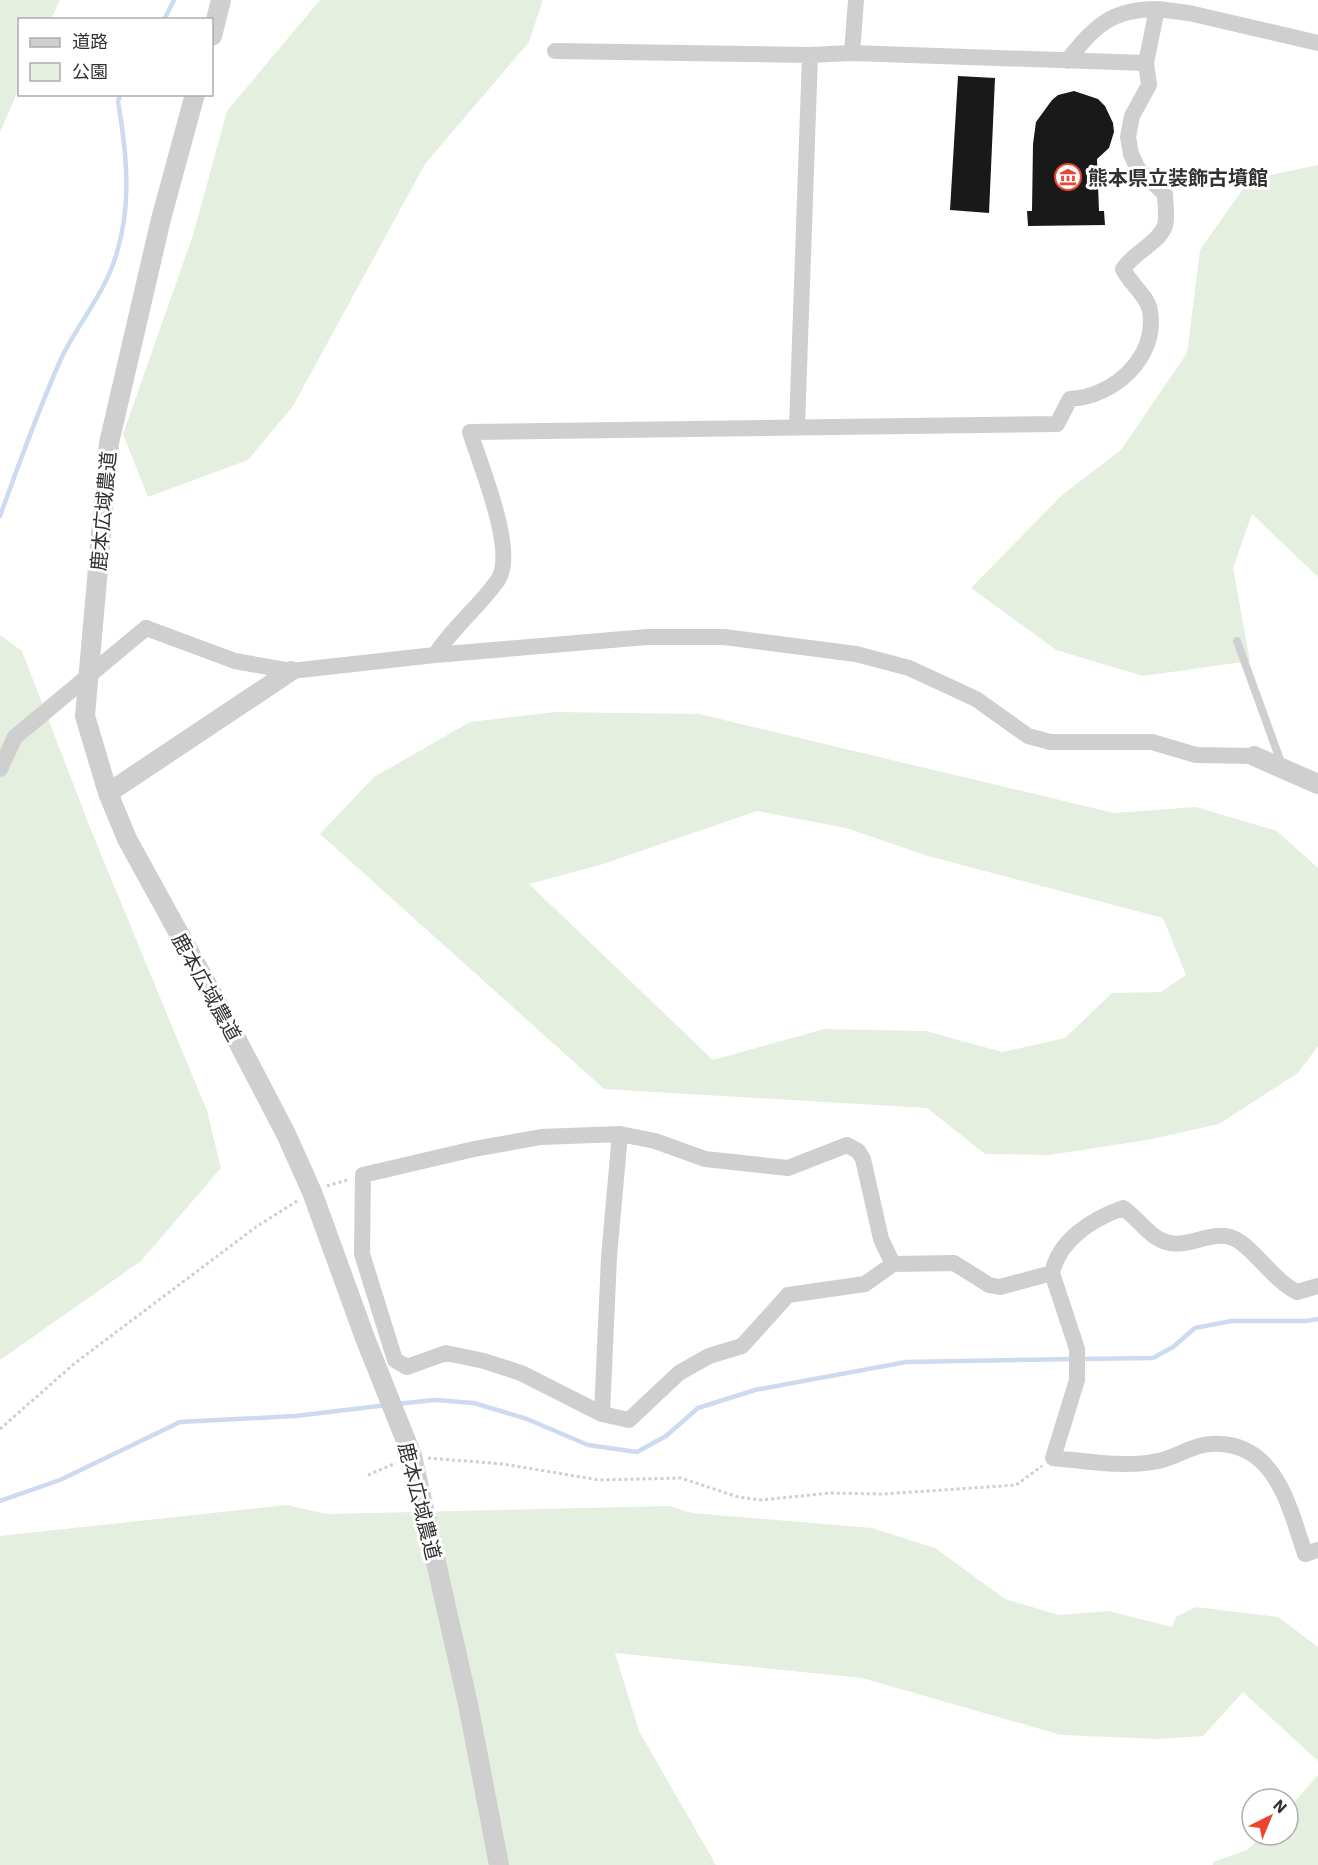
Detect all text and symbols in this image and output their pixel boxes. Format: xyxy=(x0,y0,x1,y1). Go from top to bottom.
legend xyxy=(18,18,213,96)
text: 道路 xyxy=(72,30,108,53)
text: 公園 xyxy=(72,60,108,83)
museum icon: 熊本県立装飾古墳館 xyxy=(1053,162,1083,192)
place label: 熊本県立装飾古墳館 xyxy=(1088,164,1268,191)
street label: 鹿本広域農道 xyxy=(84,450,122,572)
street label: 鹿本広域農道 xyxy=(166,928,248,1046)
street label: 鹿本広域農道 xyxy=(392,1440,448,1562)
north arrow xyxy=(1240,1787,1300,1847)
text: N xyxy=(1269,1795,1291,1817)

